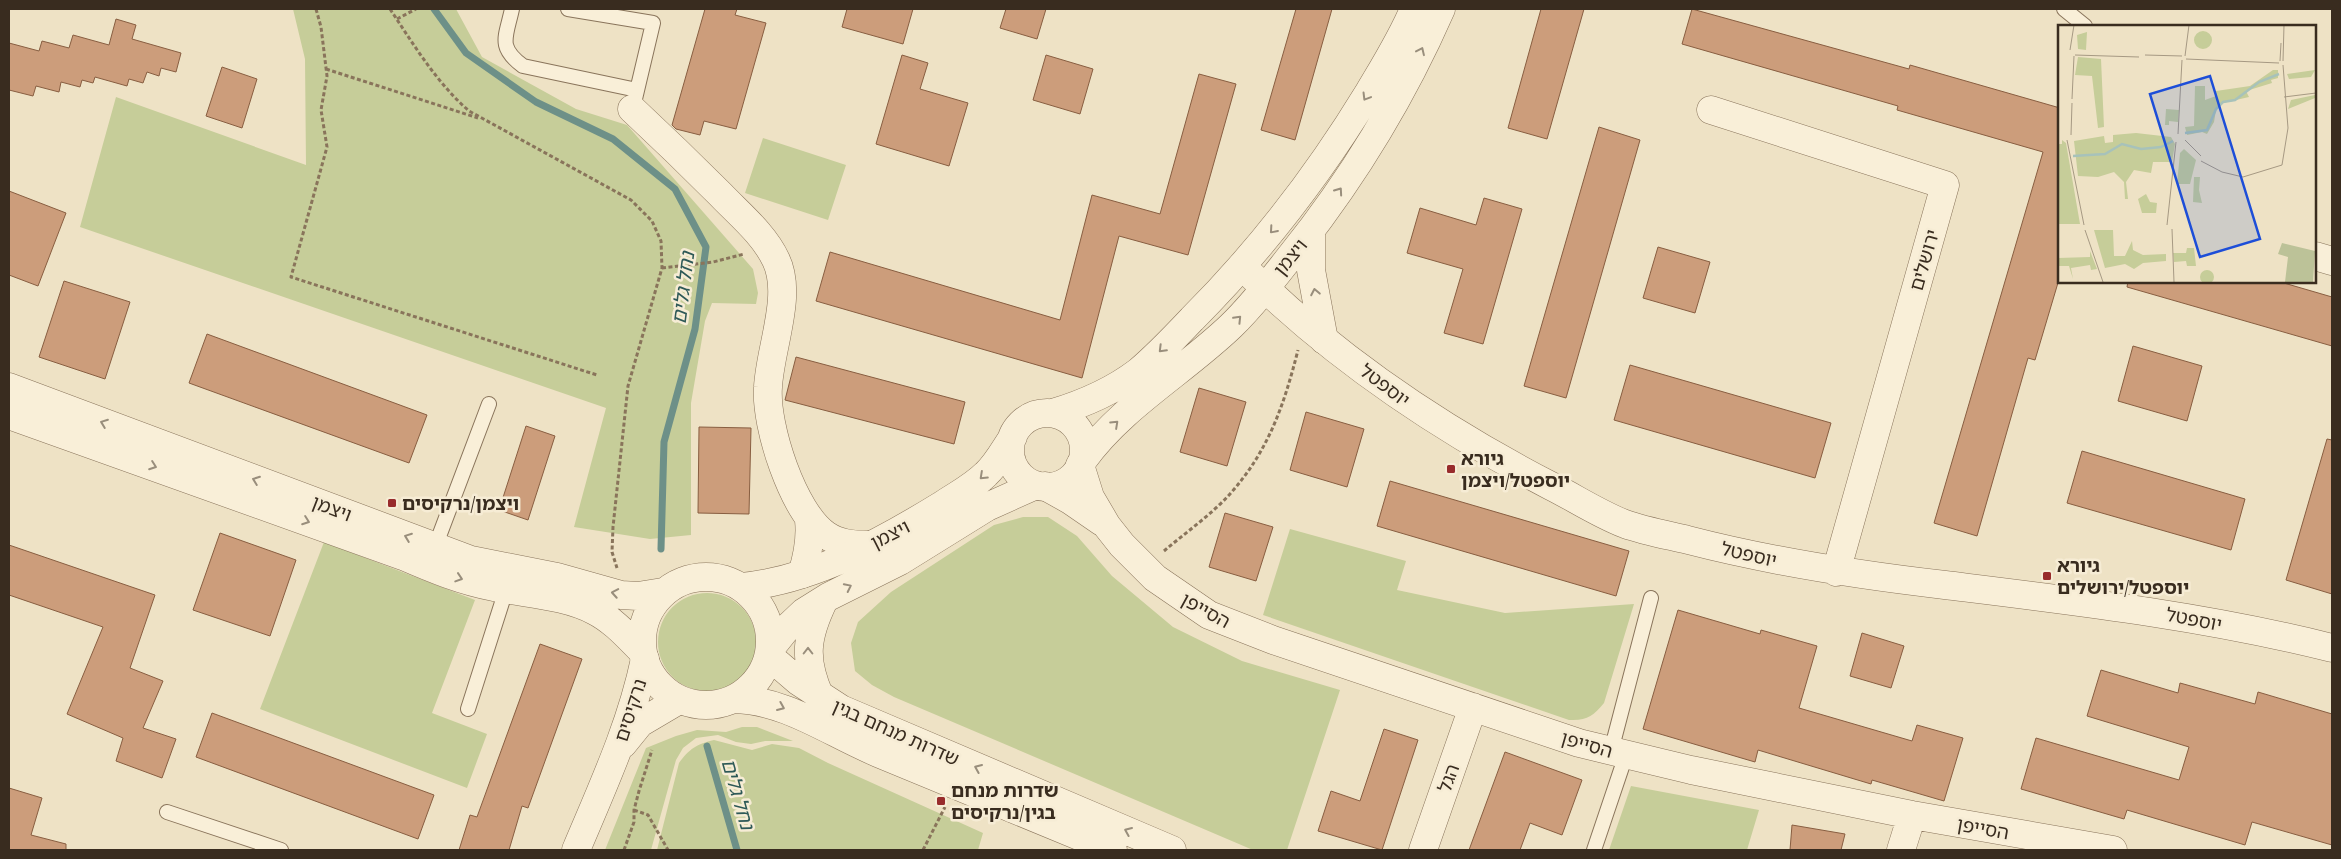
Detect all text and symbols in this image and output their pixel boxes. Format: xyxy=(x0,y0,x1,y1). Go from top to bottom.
inset map xyxy=(2058,25,2316,282)
one-way arrow xyxy=(1415,47,1425,56)
one-way arrow xyxy=(1362,92,1372,101)
one-way arrow xyxy=(1333,187,1342,197)
one-way arrow xyxy=(1269,225,1278,234)
street label: ירושלים xyxy=(1903,226,1948,295)
street label: ויצמן xyxy=(1267,233,1315,283)
water label: נחל גלים xyxy=(665,249,703,326)
one-way arrow xyxy=(1310,287,1320,296)
one-way arrow xyxy=(1232,315,1241,324)
one-way arrow xyxy=(1159,343,1168,352)
street label: יוספטל xyxy=(1353,358,1415,415)
one-way arrow xyxy=(100,419,109,429)
one-way arrow xyxy=(1109,421,1118,430)
place label: גיורא יוספטל/ויצמן xyxy=(1461,445,1570,496)
one-way arrow xyxy=(149,460,157,470)
marker: גיורא יוספטל/ויצמן xyxy=(1445,463,1457,475)
one-way arrow xyxy=(980,470,989,479)
one-way arrow xyxy=(252,476,261,486)
street label: ויצמן xyxy=(307,489,356,530)
place label: ויצמן/נרקיסים xyxy=(402,490,519,519)
marker: ויצמן/נרקיסים xyxy=(386,497,398,509)
street label: ויצמן xyxy=(866,513,915,557)
one-way arrow xyxy=(302,515,310,525)
one-way arrow xyxy=(404,533,413,543)
street label: יוספטל xyxy=(1718,535,1779,576)
place label: גיורא יוספטל/ירושלים xyxy=(2057,552,2189,603)
marker: גיורא יוספטל/ירושלים xyxy=(2041,570,2053,582)
one-way arrow xyxy=(454,572,462,582)
one-way arrow xyxy=(843,583,852,593)
street label: הסייפן xyxy=(1175,586,1235,637)
one-way arrow xyxy=(611,589,619,599)
street label: יוספטל xyxy=(2163,601,2224,640)
one-way arrow xyxy=(803,646,813,654)
street label: נרקיסים xyxy=(608,675,655,746)
street label: שדרות מנחם בגין xyxy=(827,692,963,774)
one-way arrow xyxy=(776,701,785,712)
street label: הסייפן xyxy=(1557,724,1616,767)
water label: נחל גלים xyxy=(713,755,762,835)
street label: הגל xyxy=(1431,760,1468,797)
one-way arrow xyxy=(974,764,983,774)
place label: שדרות מנחם בגין/נרקיסים xyxy=(951,777,1059,828)
marker: שדרות מנחם בגין/נרקיסים xyxy=(935,795,947,807)
street label: הסייפן xyxy=(1954,811,2011,848)
one-way arrow xyxy=(1124,827,1132,837)

